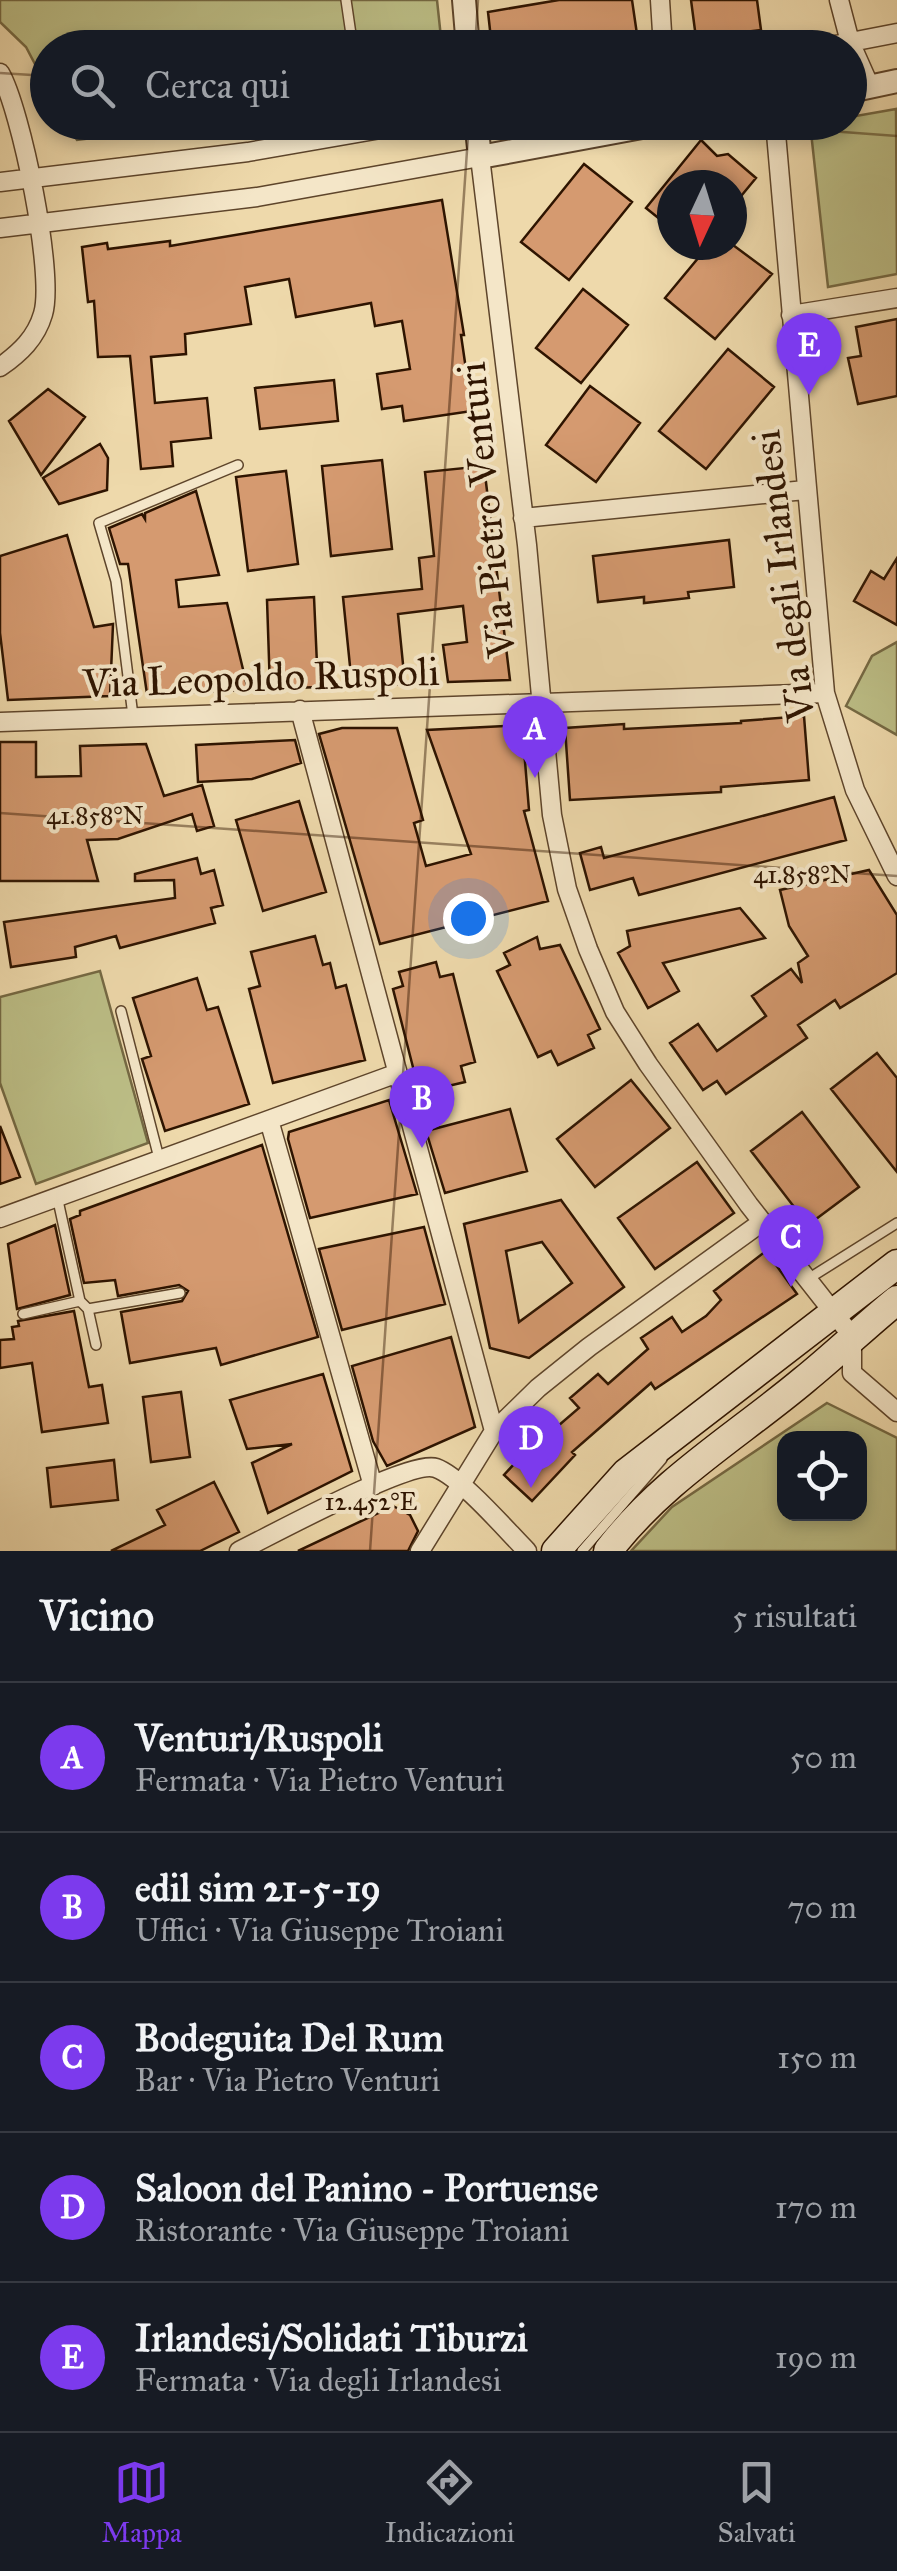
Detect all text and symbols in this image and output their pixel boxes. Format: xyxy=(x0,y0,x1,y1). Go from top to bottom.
search box xyxy=(30,30,867,140)
icon: search xyxy=(65,58,120,113)
text: Cerca qui xyxy=(145,62,290,108)
north arrow xyxy=(657,170,747,260)
pin: E xyxy=(776,312,842,395)
street label: Via Pietro Venturi xyxy=(447,360,527,661)
street label: Via degli Irlandesi xyxy=(741,427,826,726)
street label: Via Leopoldo Ruspoli xyxy=(81,647,440,708)
pin: A xyxy=(502,696,568,778)
text: 41.858°N xyxy=(46,800,144,831)
text: 41.858°N xyxy=(753,859,851,890)
your location xyxy=(443,893,494,944)
pin: B xyxy=(390,1066,454,1148)
pin: C xyxy=(758,1204,824,1287)
pin: D xyxy=(498,1406,564,1488)
map controls xyxy=(777,1431,867,1521)
button: locate xyxy=(777,1431,867,1521)
text: 12.452°E xyxy=(325,1486,418,1517)
text: Vicino xyxy=(40,1590,154,1642)
text: 5 risultati xyxy=(732,1597,857,1636)
text: Venturi/Ruspoli xyxy=(135,1715,383,1761)
text: A xyxy=(62,1738,83,1777)
text: 50 m xyxy=(790,1738,857,1777)
text: Fermata · Via Pietro Venturi xyxy=(135,1761,504,1800)
text: edil sim 21-5-19 xyxy=(135,1865,381,1911)
text: B xyxy=(62,1888,83,1927)
text: 70 m xyxy=(788,1888,857,1927)
text: Uffici · Via Giuseppe Troiani xyxy=(135,1911,504,1950)
text: Bodeguita Del Rum xyxy=(135,2015,444,2061)
text: C xyxy=(62,2038,83,2077)
text: 150 m xyxy=(777,2038,857,2077)
text: Bar · Via Pietro Venturi xyxy=(135,2061,440,2100)
text: Saloon del Panino - Portuense xyxy=(135,2165,598,2211)
text: D xyxy=(60,2188,85,2227)
text: 170 m xyxy=(775,2188,857,2227)
text: Ristorante · Via Giuseppe Troiani xyxy=(135,2211,569,2250)
text: Irlandesi/Solidati Tiburzi xyxy=(135,2315,528,2361)
text: E xyxy=(61,2338,84,2377)
text: 190 m xyxy=(775,2338,857,2377)
text: Fermata · Via degli Irlandesi xyxy=(135,2361,502,2400)
tab: Mappa xyxy=(101,2455,182,2550)
tab: Indicazioni xyxy=(385,2455,515,2550)
tab: Salvati xyxy=(718,2455,796,2550)

